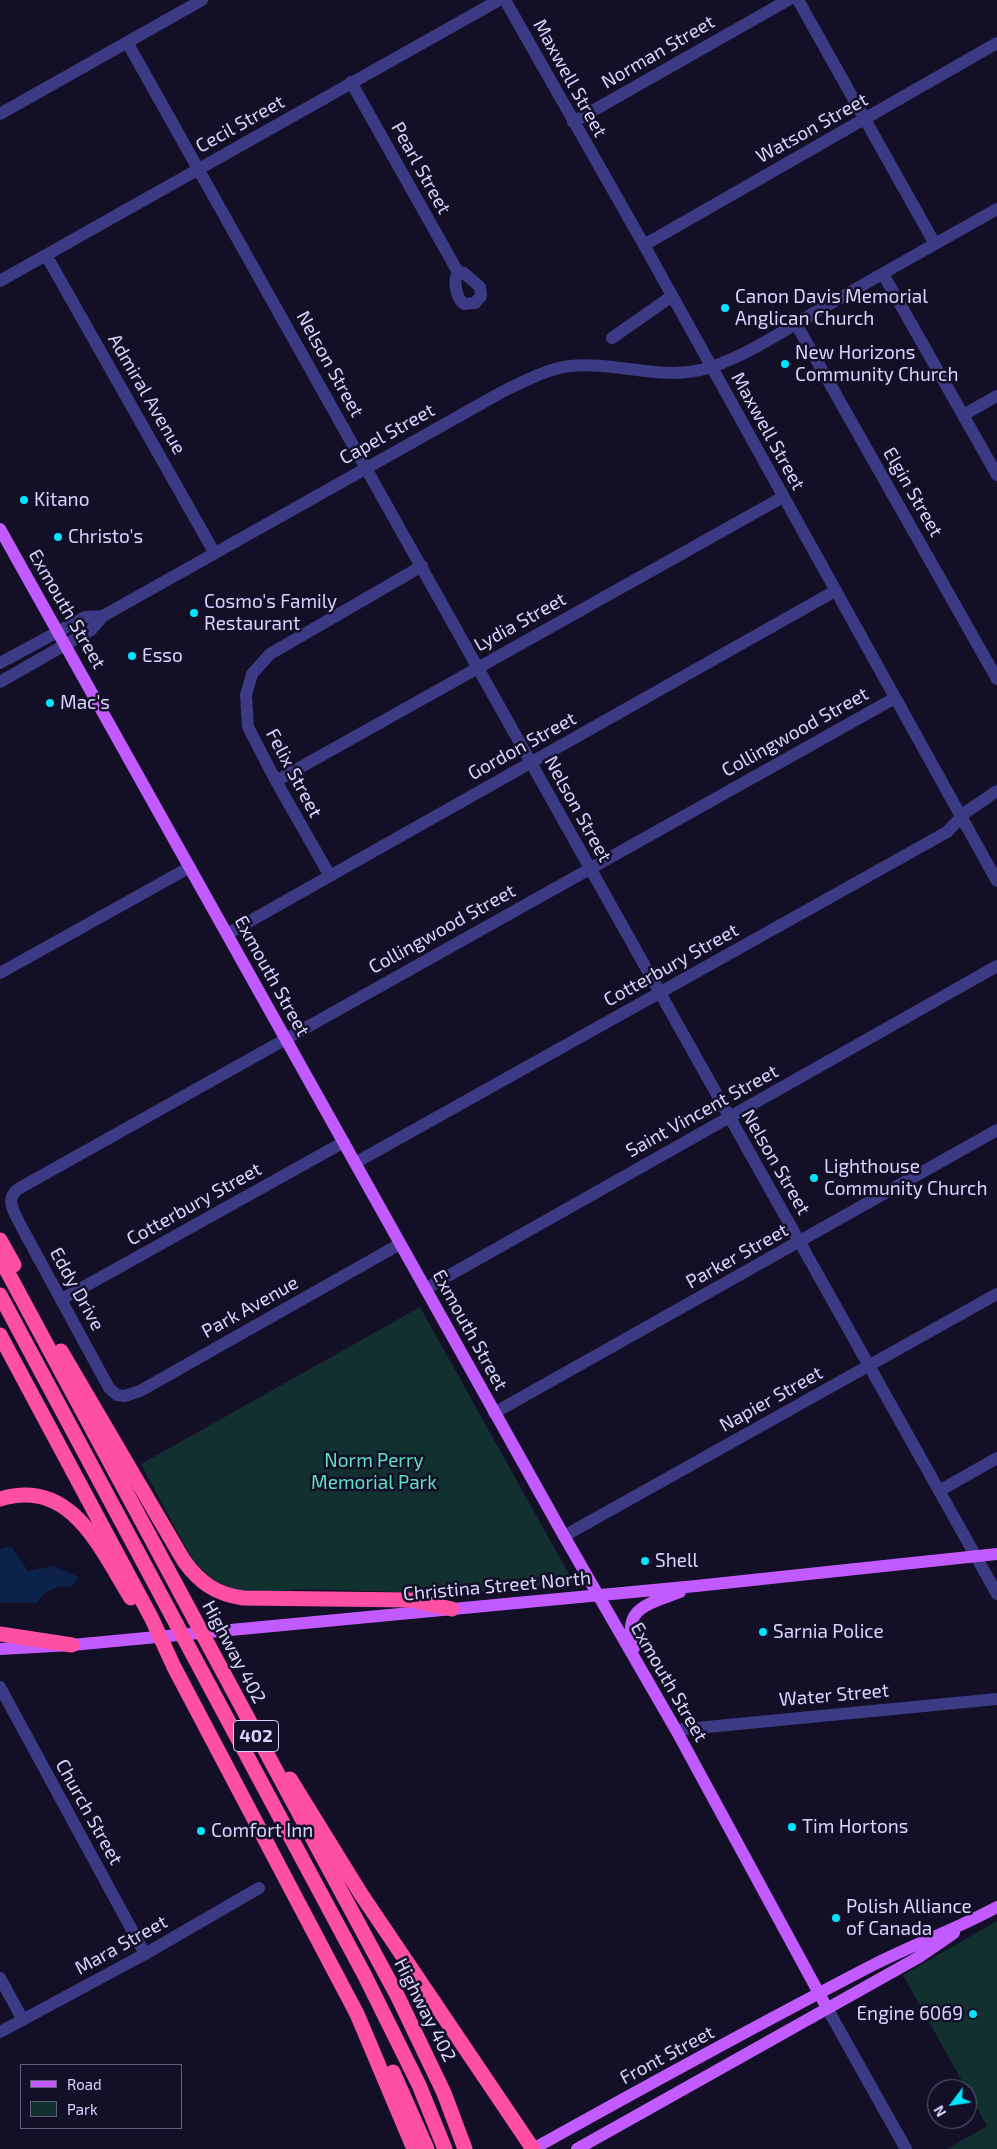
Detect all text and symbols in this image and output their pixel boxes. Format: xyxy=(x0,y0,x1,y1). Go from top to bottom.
street label: Norman Street xyxy=(597,10,719,94)
street label: Maxwell Street xyxy=(528,15,612,141)
street label: Watson Street xyxy=(752,88,872,168)
street label: Cecil Street xyxy=(192,90,288,158)
street label: Pearl Street xyxy=(386,118,456,218)
place label: Canon Davis Memorial Anglican Church xyxy=(735,286,928,330)
marker: Canon Davis Memorial Anglican Church xyxy=(719,302,731,314)
street label: Nelson Street xyxy=(291,307,369,421)
street label: Admiral Avenue xyxy=(103,330,191,458)
place label: New Horizons Community Church xyxy=(795,342,958,386)
marker: New Horizons Community Church xyxy=(779,358,791,370)
street label: Maxwell Street xyxy=(726,368,810,494)
street label: Capel Street xyxy=(335,399,439,469)
street label: Elgin Street xyxy=(878,443,948,541)
place label: Kitano xyxy=(34,489,89,511)
marker: Kitano xyxy=(18,494,30,506)
place label: Christo's xyxy=(68,526,143,548)
marker: Christo's xyxy=(52,531,64,543)
street label: Exmouth Street xyxy=(24,545,110,673)
street label: Lydia Street xyxy=(470,587,570,657)
place label: Cosmo's Family Restaurant xyxy=(204,591,337,635)
marker: Cosmo's Family Restaurant xyxy=(188,607,200,619)
place label: Esso xyxy=(142,645,183,667)
marker: Esso xyxy=(126,650,138,662)
street label: Collingwood Street xyxy=(718,682,872,782)
place label: Mac's xyxy=(60,692,110,714)
marker: Mac's xyxy=(44,697,56,709)
street label: Gordon Street xyxy=(464,707,580,785)
street label: Felix Street xyxy=(261,725,327,821)
street label: Nelson Street xyxy=(539,752,617,866)
street label: Collingwood Street xyxy=(365,879,519,979)
street label: Exmouth Street xyxy=(229,912,315,1040)
street label: Cotterbury Street xyxy=(600,919,742,1011)
street label: Saint Vincent Street xyxy=(622,1060,782,1162)
street label: Nelson Street xyxy=(737,1105,815,1219)
place label: Lighthouse Community Church xyxy=(824,1156,987,1200)
street label: Cotterbury Street xyxy=(123,1158,265,1250)
marker: Lighthouse Community Church xyxy=(808,1172,820,1184)
street label: Parker Street xyxy=(682,1219,792,1293)
street label: Eddy Drive xyxy=(45,1243,109,1335)
street label: Exmouth Street xyxy=(427,1266,513,1394)
street label: Park Avenue xyxy=(198,1271,302,1343)
street label: Napier Street xyxy=(715,1361,827,1437)
park label: Norm Perry Memorial Park xyxy=(311,1450,437,1494)
place label: Shell xyxy=(655,1550,698,1572)
marker: Shell xyxy=(639,1555,651,1567)
street label: Christina Street North xyxy=(402,1566,592,1606)
street label: Highway 402 xyxy=(197,1597,271,1707)
street label: Exmouth Street xyxy=(626,1618,712,1746)
place label: Sarnia Police xyxy=(773,1621,884,1643)
marker: Sarnia Police xyxy=(757,1626,769,1638)
street label: Water Street xyxy=(778,1679,890,1711)
road number: 402 xyxy=(234,1720,278,1752)
street label: Church Street xyxy=(51,1755,127,1869)
place label: Tim Hortons xyxy=(802,1816,908,1838)
place label: Comfort Inn xyxy=(211,1820,313,1842)
marker: Tim Hortons xyxy=(786,1821,798,1833)
marker: Comfort Inn xyxy=(195,1825,207,1837)
place label: Polish Alliance of Canada xyxy=(846,1896,972,1940)
street label: Mara Street xyxy=(71,1910,171,1980)
marker: Polish Alliance of Canada xyxy=(830,1912,842,1924)
street label: Highway 402 xyxy=(389,1954,461,2066)
place label: Engine 6069 xyxy=(856,2003,963,2025)
marker: Engine 6069 xyxy=(967,2008,979,2020)
street label: Front Street xyxy=(616,2021,718,2089)
legend xyxy=(20,2064,182,2129)
text: Road xyxy=(67,2075,102,2093)
north arrow xyxy=(927,2079,977,2129)
text: Park xyxy=(67,2100,98,2118)
text: N xyxy=(930,2103,949,2120)

